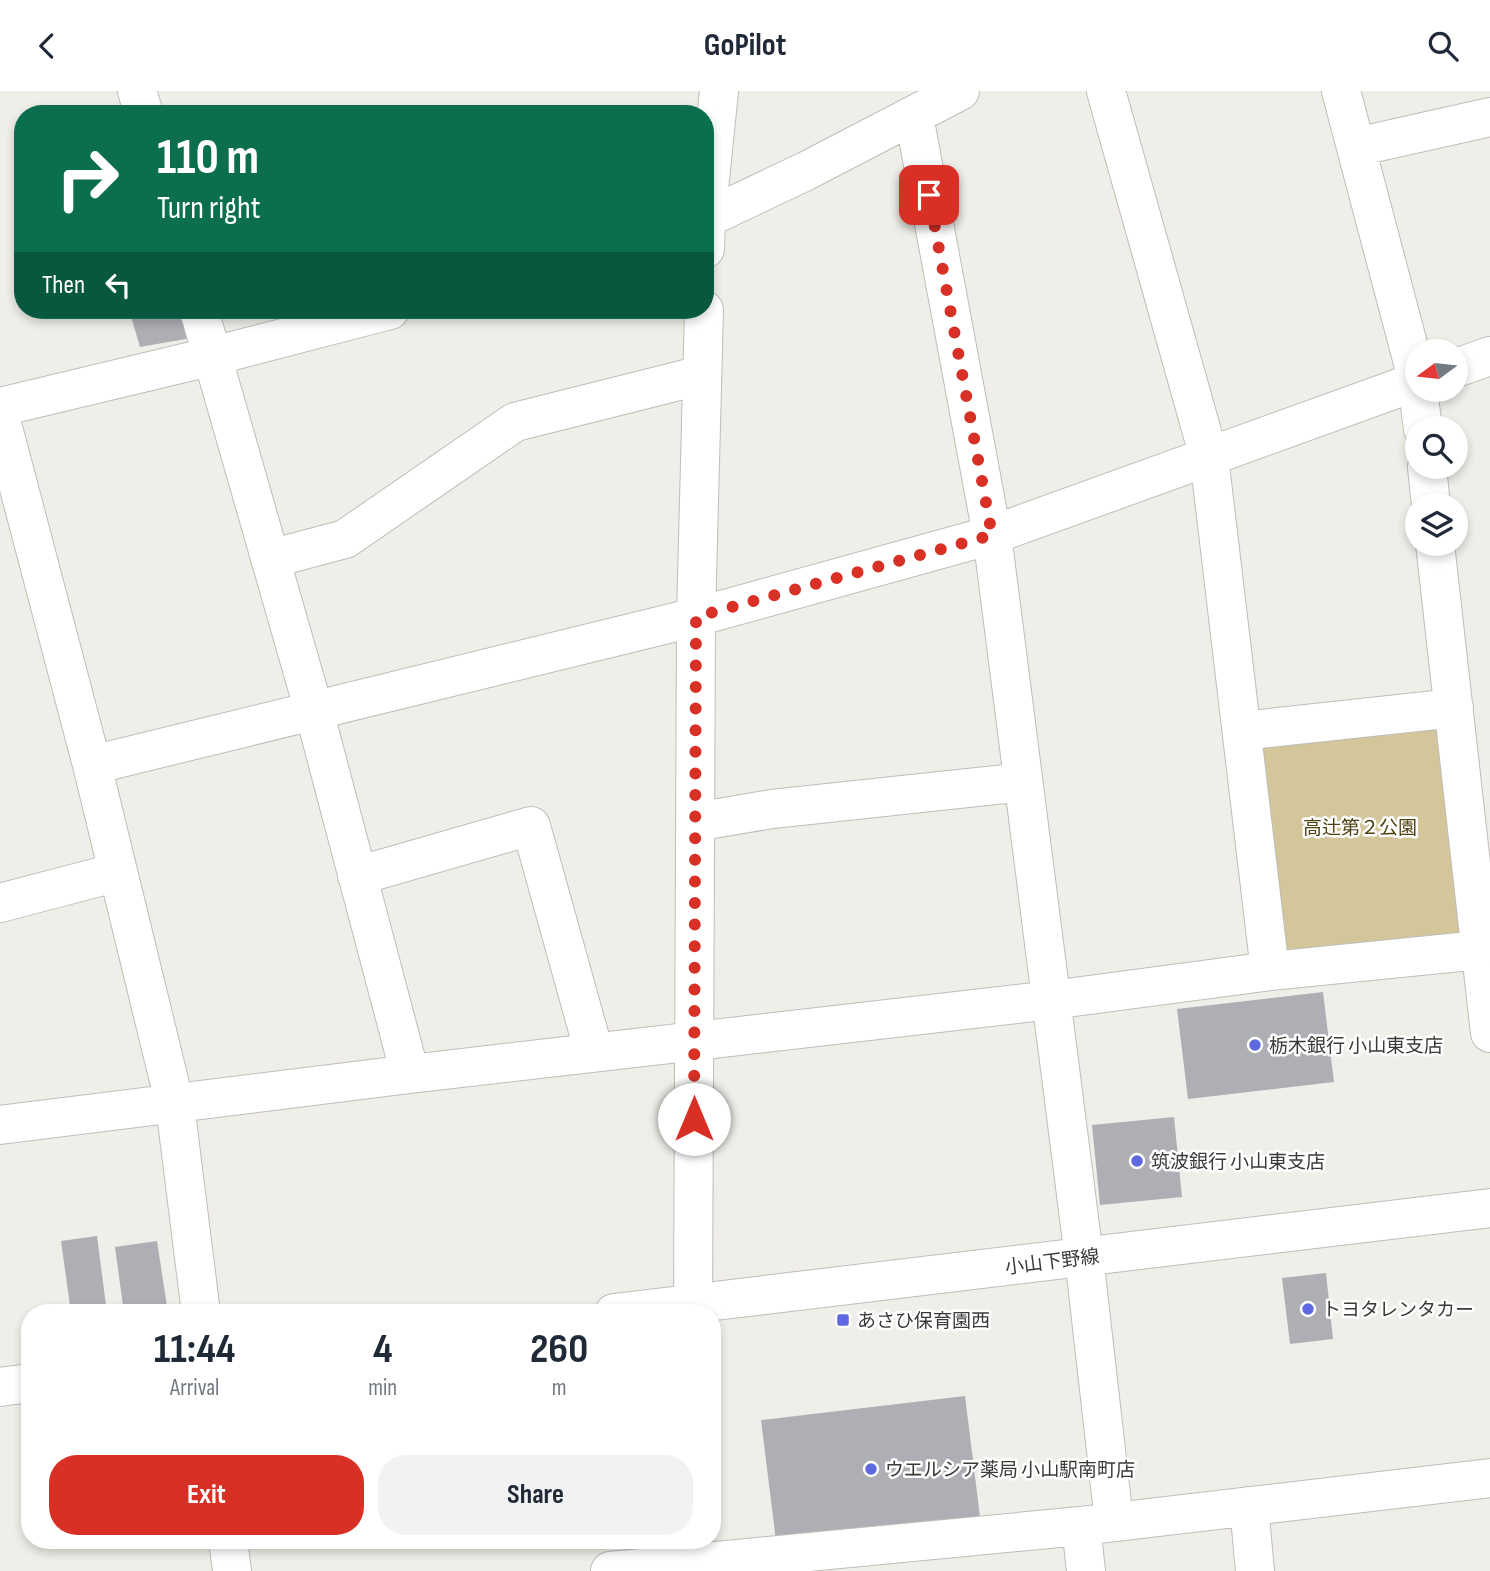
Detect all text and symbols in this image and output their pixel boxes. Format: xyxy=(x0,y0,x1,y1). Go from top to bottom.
text: GoPilot xyxy=(704,26,786,65)
icon: back xyxy=(28,27,66,65)
icon: search xyxy=(1424,27,1462,65)
text: 110 m xyxy=(157,129,259,188)
icon: right xyxy=(42,133,133,224)
pin xyxy=(899,165,959,225)
icon: arrive xyxy=(910,176,948,214)
text: Turn right xyxy=(157,189,261,228)
icon: left xyxy=(99,266,137,304)
text: Then xyxy=(42,270,85,301)
north arrow xyxy=(1405,339,1468,403)
map controls xyxy=(1405,339,1468,556)
button: search xyxy=(1405,416,1468,479)
button: layers xyxy=(1405,493,1468,556)
park label: 高辻第２公園 xyxy=(1303,817,1417,840)
place label: 栃木銀行 小山東支店 xyxy=(1269,1035,1443,1058)
marker: 栃木銀行 小山東支店 xyxy=(1247,1037,1263,1053)
position arrow xyxy=(657,1082,731,1156)
place label: 筑波銀行 小山東支店 xyxy=(1151,1151,1325,1174)
marker: 筑波銀行 小山東支店 xyxy=(1129,1153,1145,1169)
street label: 小山下野線 xyxy=(1004,1245,1101,1280)
place label: トヨタレンタカー xyxy=(1322,1299,1474,1322)
marker: トヨタレンタカー xyxy=(1300,1301,1316,1317)
place label: あさひ保育園西 xyxy=(857,1310,990,1333)
marker: あさひ保育園西 xyxy=(835,1312,851,1328)
text: 11:44 xyxy=(154,1324,235,1375)
text: 4 xyxy=(373,1324,392,1375)
text: 260 xyxy=(530,1324,588,1375)
text: Arrival xyxy=(170,1374,219,1402)
text: min xyxy=(368,1374,397,1402)
text: m xyxy=(552,1374,566,1402)
button: Exit xyxy=(49,1455,364,1535)
button: Share xyxy=(378,1455,693,1535)
place label: ウエルシア薬局 小山駅南町店 xyxy=(885,1459,1135,1482)
marker: ウエルシア薬局 小山駅南町店 xyxy=(863,1461,879,1477)

